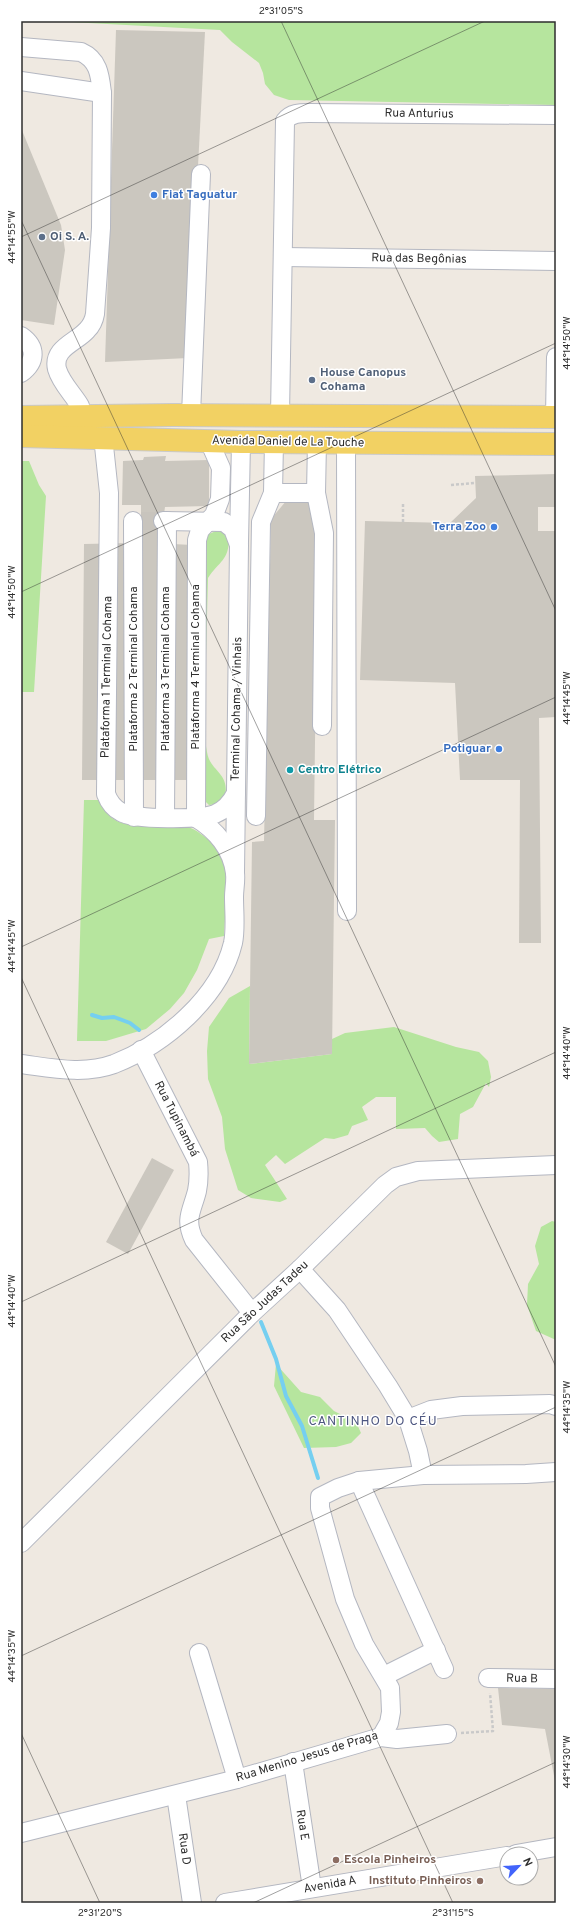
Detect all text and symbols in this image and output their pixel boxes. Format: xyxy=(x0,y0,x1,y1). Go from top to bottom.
text: 2°31'05"S xyxy=(259,5,303,18)
street label: Rua Anturius xyxy=(384,105,454,123)
place label: Fiat Taguatur xyxy=(162,187,237,203)
marker: Fiat Taguatur xyxy=(149,190,159,200)
text: 44°14'55"W xyxy=(6,210,19,264)
place label: Oi S. A. xyxy=(50,229,89,245)
marker: Oi S. A. xyxy=(37,232,47,242)
street label: Rua das Begônias xyxy=(371,250,467,268)
text: 44°14'50"W xyxy=(561,316,574,370)
place label: House Canopus Cohama xyxy=(320,365,406,395)
marker: House Canopus Cohama xyxy=(307,375,317,385)
street label: Avenida Daniel de La Touche xyxy=(212,433,364,451)
place label: Terra Zoo xyxy=(433,519,486,535)
marker: Terra Zoo xyxy=(489,522,499,532)
text: 44°14'50"W xyxy=(6,565,19,619)
street label: Plataforma 4 Terminal Cohama xyxy=(188,584,204,750)
street label: Plataforma 2 Terminal Cohama xyxy=(126,586,142,752)
street label: Plataforma 3 Terminal Cohama xyxy=(158,586,174,752)
street label: Plataforma 1 Terminal Cohama xyxy=(98,596,116,758)
street label: Terminal Cohama / Vinhais xyxy=(228,637,246,781)
text: 44°14'45"W xyxy=(561,671,574,725)
place label: Potiguar xyxy=(443,741,491,757)
marker: Potiguar xyxy=(494,744,504,754)
place label: Centro Elétrico xyxy=(298,762,382,778)
marker: Centro Elétrico xyxy=(285,765,295,775)
text: 44°14'45"W xyxy=(6,919,19,973)
text: 44°14'40"W xyxy=(561,1026,574,1080)
street label: Rua Tupinambá xyxy=(150,1078,202,1160)
street label: Rua São Judas Tadeu xyxy=(218,1257,312,1347)
text: 44°14'40"W xyxy=(6,1274,19,1328)
text: 44°14'35"W xyxy=(561,1380,574,1434)
district label: CANTINHO DO CÉU xyxy=(308,1412,438,1430)
text: 44°14'35"W xyxy=(6,1629,19,1683)
street label: Rua B xyxy=(506,1671,538,1687)
street label: Rua Menino Jesus de Praga xyxy=(234,1728,380,1786)
text: 44°14'30"W xyxy=(561,1735,574,1789)
street label: Rua E xyxy=(292,1808,312,1842)
street label: Rua D xyxy=(174,1832,194,1866)
north arrow xyxy=(499,1846,539,1886)
place label: Escola Pinheiros xyxy=(344,1852,436,1868)
marker: Escola Pinheiros xyxy=(331,1855,341,1865)
text: N xyxy=(519,1856,535,1869)
street label: Avenida A xyxy=(302,1872,358,1898)
place label: Instituto Pinheiros xyxy=(369,1873,472,1889)
marker: Instituto Pinheiros xyxy=(475,1876,485,1886)
text: 2°31'20"S xyxy=(78,1907,122,1920)
text: 2°31'15"S xyxy=(432,1907,474,1920)

